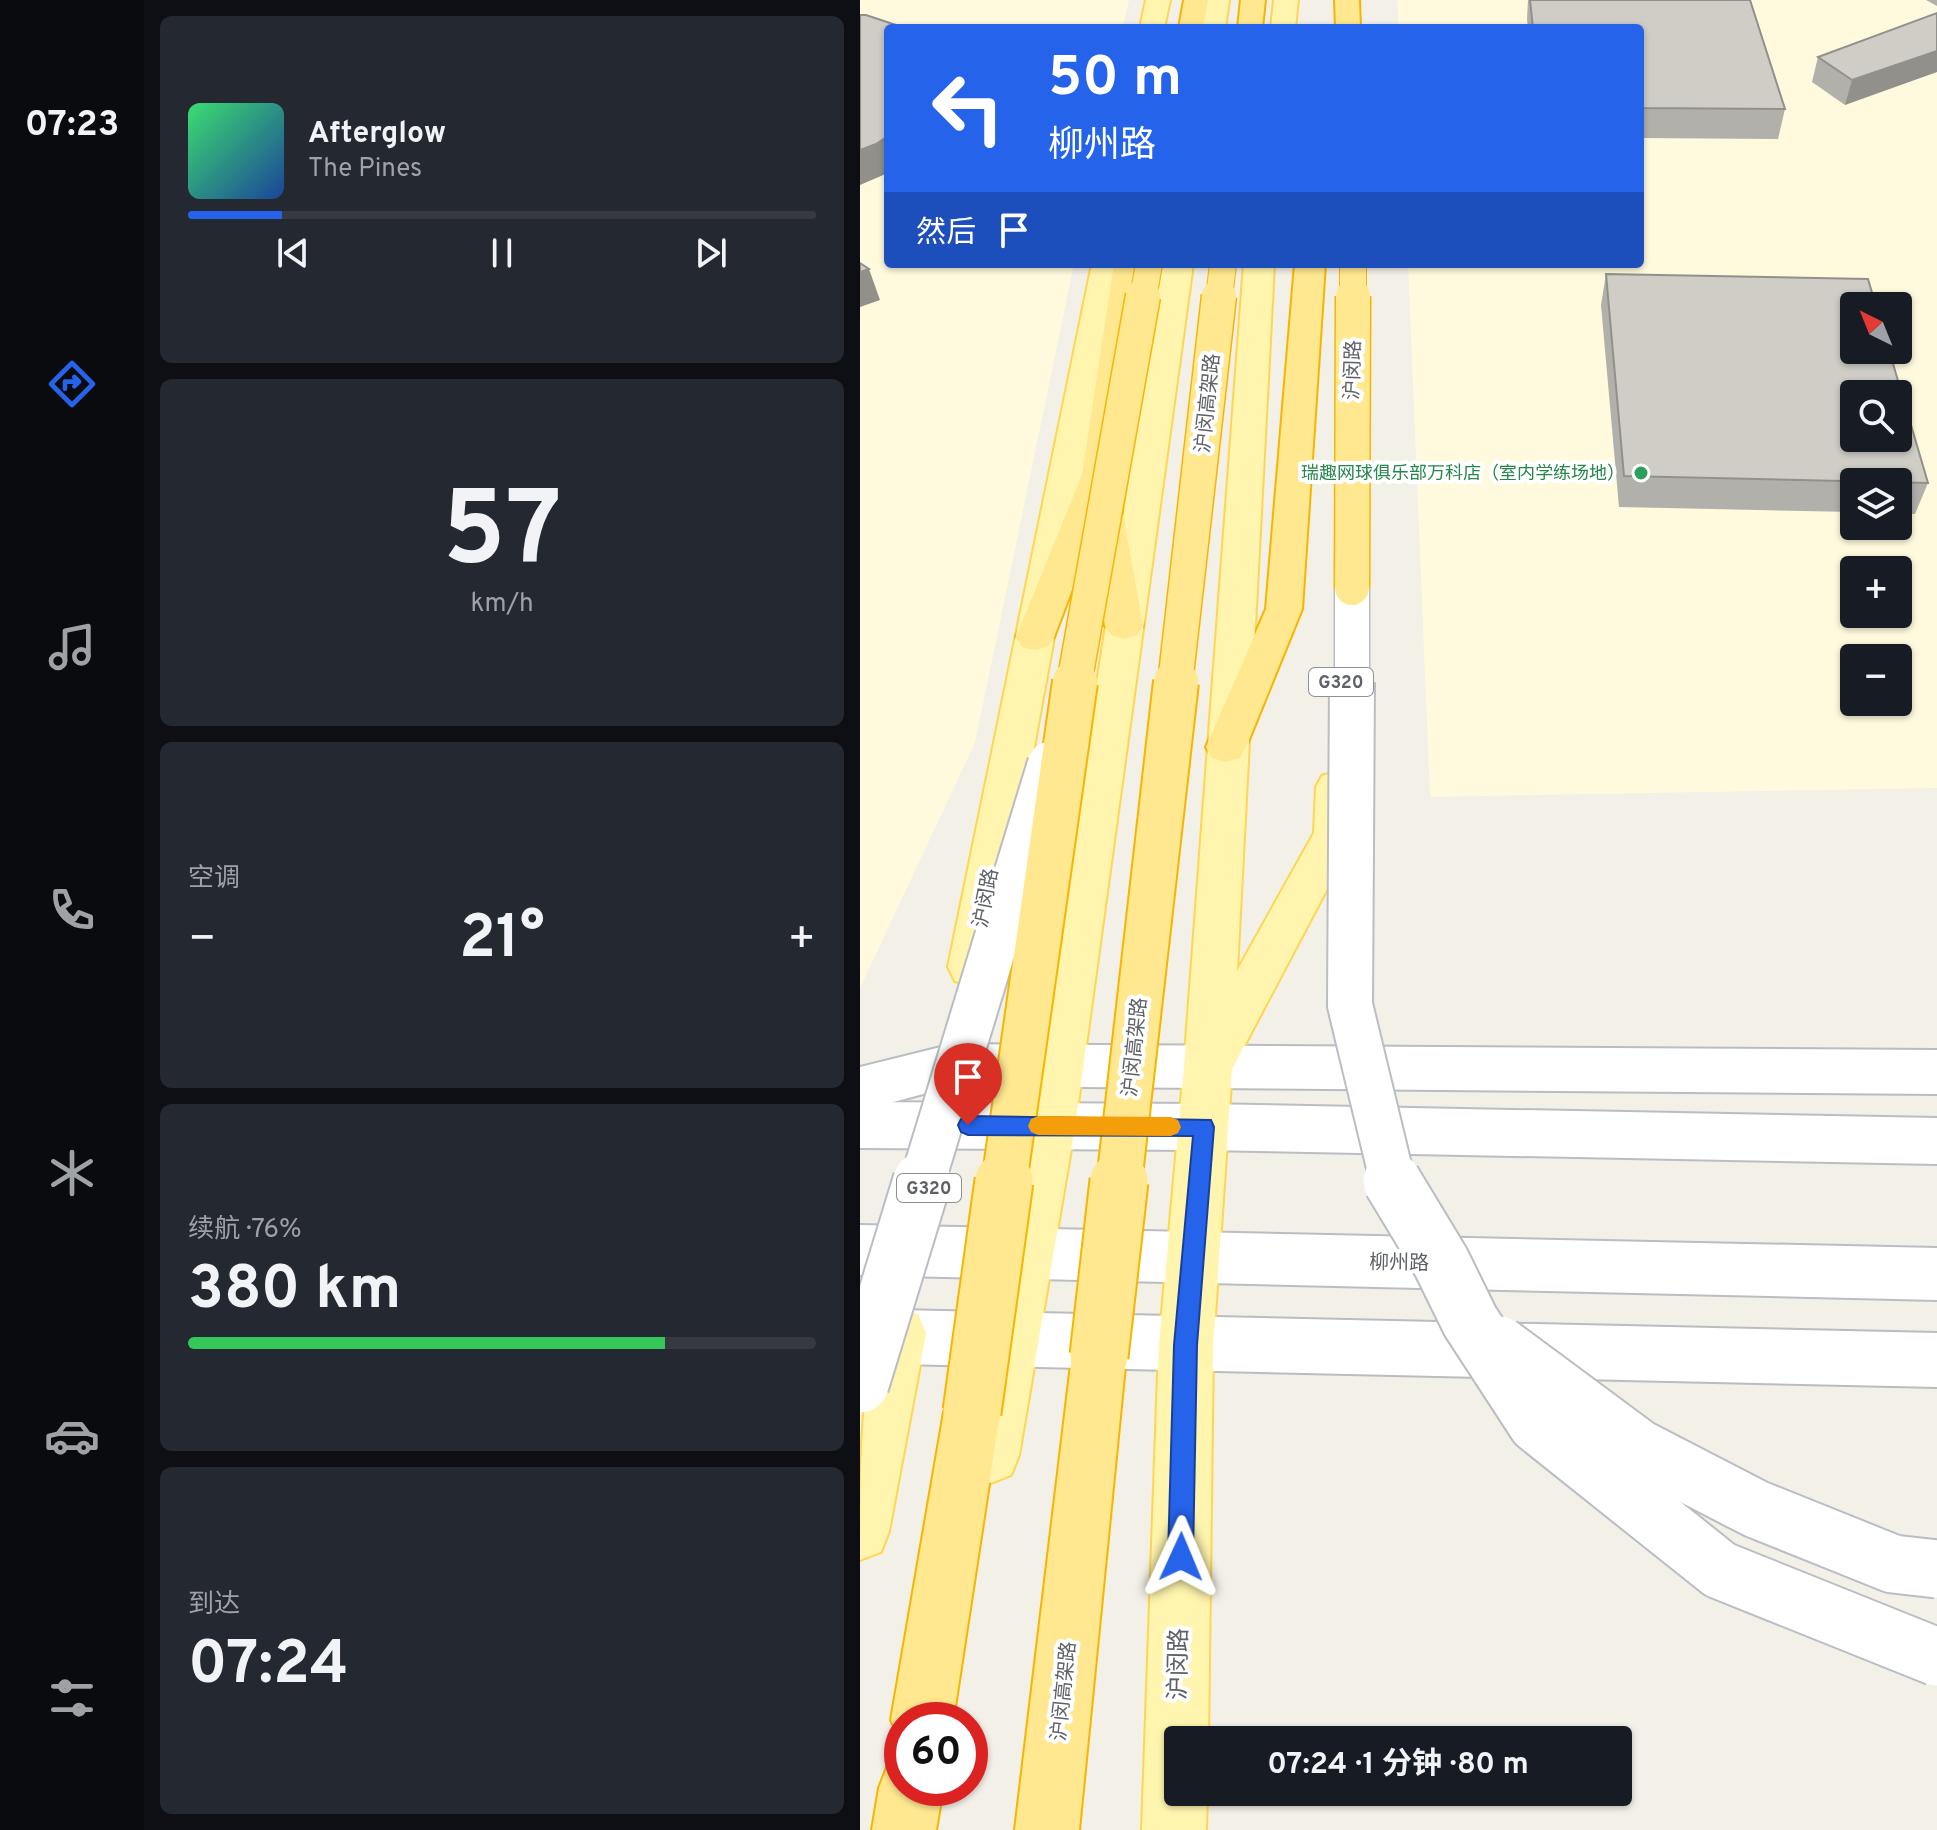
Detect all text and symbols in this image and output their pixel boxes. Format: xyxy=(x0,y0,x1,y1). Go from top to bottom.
text: 50 m xyxy=(1048,45,1182,115)
icon: left xyxy=(916,56,1020,160)
text: 07:23 xyxy=(25,103,119,149)
text: Afterglow xyxy=(308,116,446,153)
text: 柳州路 xyxy=(1048,124,1156,170)
text: The Pines xyxy=(308,153,422,186)
icon: arrive xyxy=(992,208,1036,252)
text: 然后 xyxy=(916,216,976,253)
icon: previous xyxy=(271,231,315,275)
icon: pause xyxy=(480,231,524,275)
icon: next xyxy=(689,231,733,275)
north arrow xyxy=(1840,292,1912,364)
map controls xyxy=(1840,292,1912,716)
street label: 沪闵路 xyxy=(1340,340,1368,401)
street label: 沪闵高架路 xyxy=(1191,352,1227,454)
icon: directions xyxy=(44,356,100,412)
button: search xyxy=(1840,380,1912,452)
place label: 瑞趣网球俱乐部万科店（室内学练场地） xyxy=(1301,463,1625,486)
marker: 瑞趣网球俱乐部万科店（室内学练场地） xyxy=(1632,464,1650,482)
button: layers xyxy=(1840,468,1912,540)
text: 57 xyxy=(442,470,562,602)
button: + xyxy=(1840,556,1912,628)
text: km/h xyxy=(470,588,534,621)
icon: music xyxy=(44,619,100,675)
button: − xyxy=(1840,644,1912,716)
road number: G320 xyxy=(1309,668,1373,696)
text: 空调 xyxy=(188,863,240,896)
street label: 沪闵路 xyxy=(968,866,1005,930)
icon: phone xyxy=(44,882,100,938)
text: 21° xyxy=(459,903,545,979)
text: − xyxy=(188,913,216,969)
text: + xyxy=(788,913,816,969)
street label: 沪闵高架路 xyxy=(1118,996,1154,1098)
pin xyxy=(934,1043,1002,1125)
icon: arrive xyxy=(946,1055,990,1099)
icon: climate xyxy=(44,1145,100,1201)
road number: G320 xyxy=(897,1174,961,1202)
text: 续航 · 76% xyxy=(188,1214,302,1247)
street label: 柳州路 xyxy=(1369,1250,1429,1278)
text: 380 km xyxy=(188,1254,401,1330)
icon: car xyxy=(44,1408,100,1464)
position arrow xyxy=(1139,1515,1223,1599)
text: 到达 xyxy=(188,1589,240,1622)
street label: 沪闵路 xyxy=(1164,1628,1196,1700)
text: 07:24 xyxy=(188,1629,348,1705)
street label: 沪闵高架路 xyxy=(1047,1640,1083,1742)
icon: filters xyxy=(44,1670,100,1726)
speed limit sign: 60 xyxy=(884,1702,988,1806)
text: 07:24 · 1 分钟 · 80 m xyxy=(1267,1747,1529,1784)

